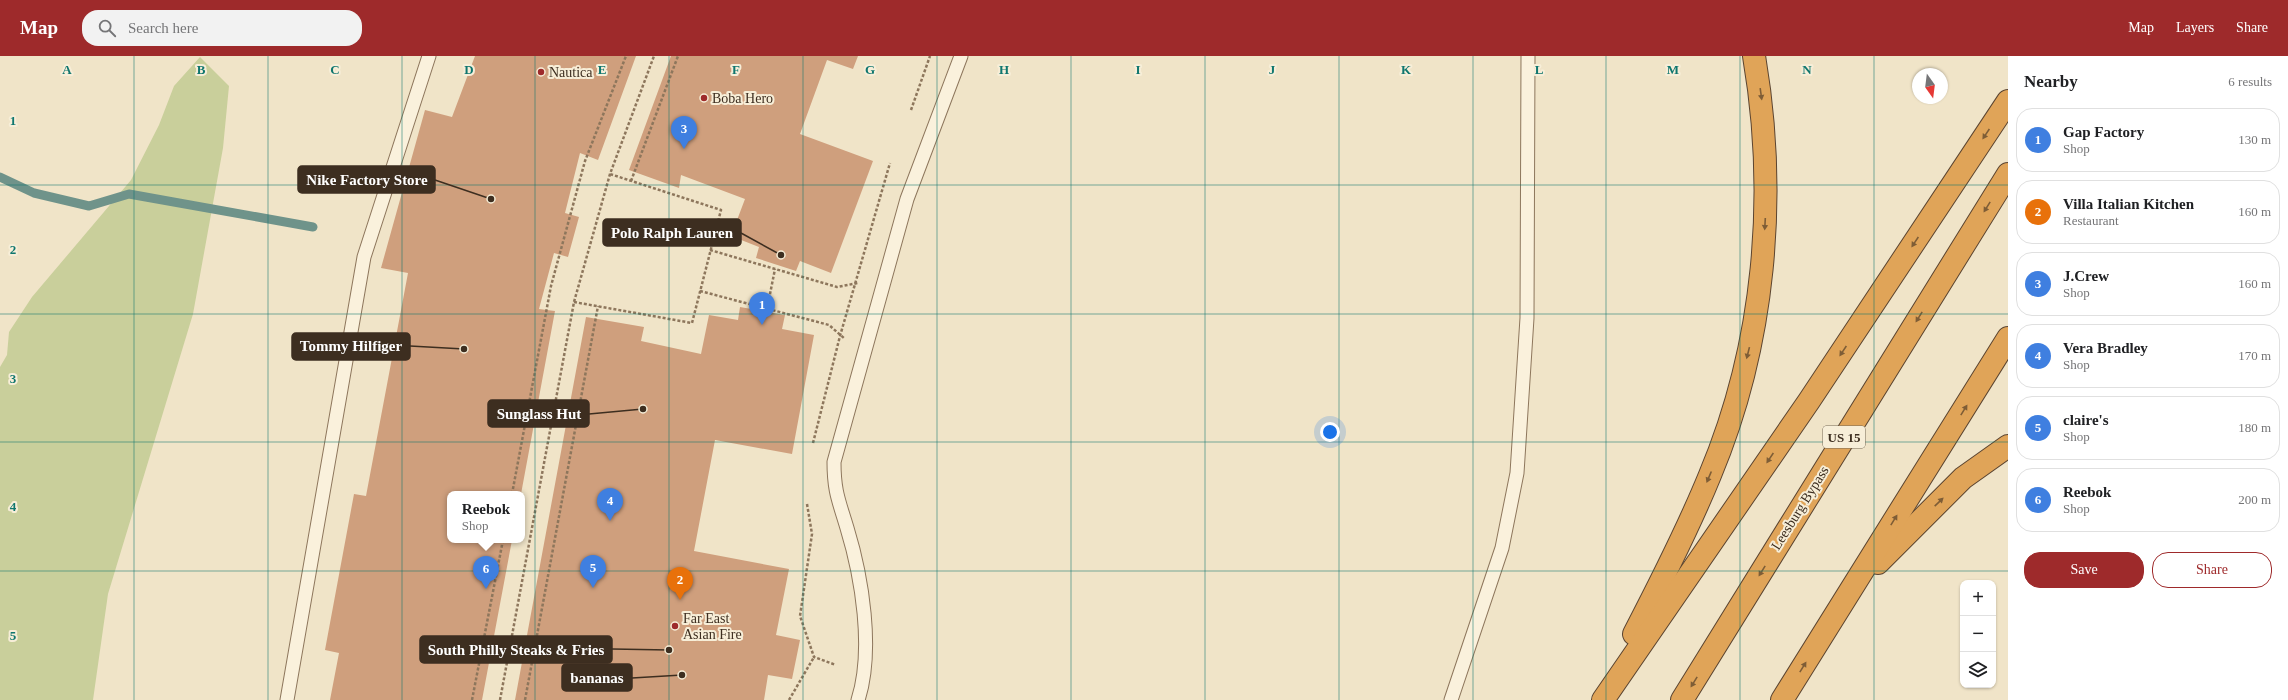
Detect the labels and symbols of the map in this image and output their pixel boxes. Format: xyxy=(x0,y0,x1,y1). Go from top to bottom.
text: A xyxy=(62,62,72,77)
text: B xyxy=(197,62,206,77)
text: C xyxy=(330,62,340,77)
text: D xyxy=(464,62,474,77)
text: E xyxy=(598,62,606,77)
text: F xyxy=(732,62,740,77)
text: G xyxy=(865,62,875,77)
text: H xyxy=(999,62,1009,77)
text: I xyxy=(1135,62,1141,77)
text: J xyxy=(1269,62,1276,77)
text: K xyxy=(1401,62,1412,77)
text: L xyxy=(1535,62,1544,77)
text: M xyxy=(1667,62,1679,77)
text: N xyxy=(1802,62,1812,77)
place label: Nautica xyxy=(549,65,593,80)
marker: Nautica xyxy=(536,67,546,77)
north arrow xyxy=(1912,68,1948,104)
one-way arrow xyxy=(1758,88,1764,101)
place label: Boba Hero xyxy=(712,91,773,106)
marker: Boba Hero xyxy=(699,93,709,103)
text: 1 xyxy=(10,113,16,128)
pin: 3 xyxy=(671,116,697,149)
one-way arrow xyxy=(1983,128,1990,140)
callout: Nike Factory Store xyxy=(298,166,435,193)
text: Nike Factory Store xyxy=(306,172,428,188)
one-way arrow xyxy=(1984,201,1991,213)
one-way arrow xyxy=(1761,218,1768,230)
callout: Polo Ralph Lauren xyxy=(603,219,741,246)
text: Polo Ralph Lauren xyxy=(611,225,734,241)
one-way arrow xyxy=(1911,237,1919,247)
text: 2 xyxy=(10,242,16,257)
pin: 1 xyxy=(749,292,775,325)
one-way arrow xyxy=(1915,311,1922,323)
callout: Tommy Hilfiger xyxy=(292,333,410,360)
text: Tommy Hilfiger xyxy=(300,338,403,354)
one-way arrow xyxy=(1839,345,1847,356)
one-way arrow xyxy=(1744,347,1750,359)
text: 3 xyxy=(10,371,17,386)
callout: Sunglass Hut xyxy=(488,400,589,427)
one-way arrow xyxy=(1960,404,1967,416)
text: Sunglass Hut xyxy=(497,406,581,422)
your location xyxy=(1320,422,1340,442)
road number: US 15 xyxy=(1823,426,1865,448)
one-way arrow xyxy=(1766,453,1774,464)
street label: Leesburg Bypass xyxy=(1768,463,1832,553)
one-way arrow xyxy=(1706,471,1712,482)
pin: 4 xyxy=(597,488,623,521)
one-way arrow xyxy=(1934,498,1944,507)
text: 4 xyxy=(10,499,17,514)
one-way arrow xyxy=(1891,514,1898,526)
pin: 5 xyxy=(580,555,606,588)
pin: 6 xyxy=(473,556,499,589)
one-way arrow xyxy=(1758,565,1765,577)
pin: 2 xyxy=(667,567,693,600)
place label: Far East Asian Fire xyxy=(683,611,742,642)
marker: Far East Asian Fire xyxy=(670,621,680,631)
text: 5 xyxy=(10,628,17,643)
callout: South Philly Steaks & Fries xyxy=(420,636,612,663)
text: South Philly Steaks & Fries xyxy=(428,642,605,658)
one-way arrow xyxy=(1799,661,1806,673)
callout: bananas xyxy=(562,664,632,691)
text: bananas xyxy=(570,670,624,686)
one-way arrow xyxy=(1690,676,1697,687)

